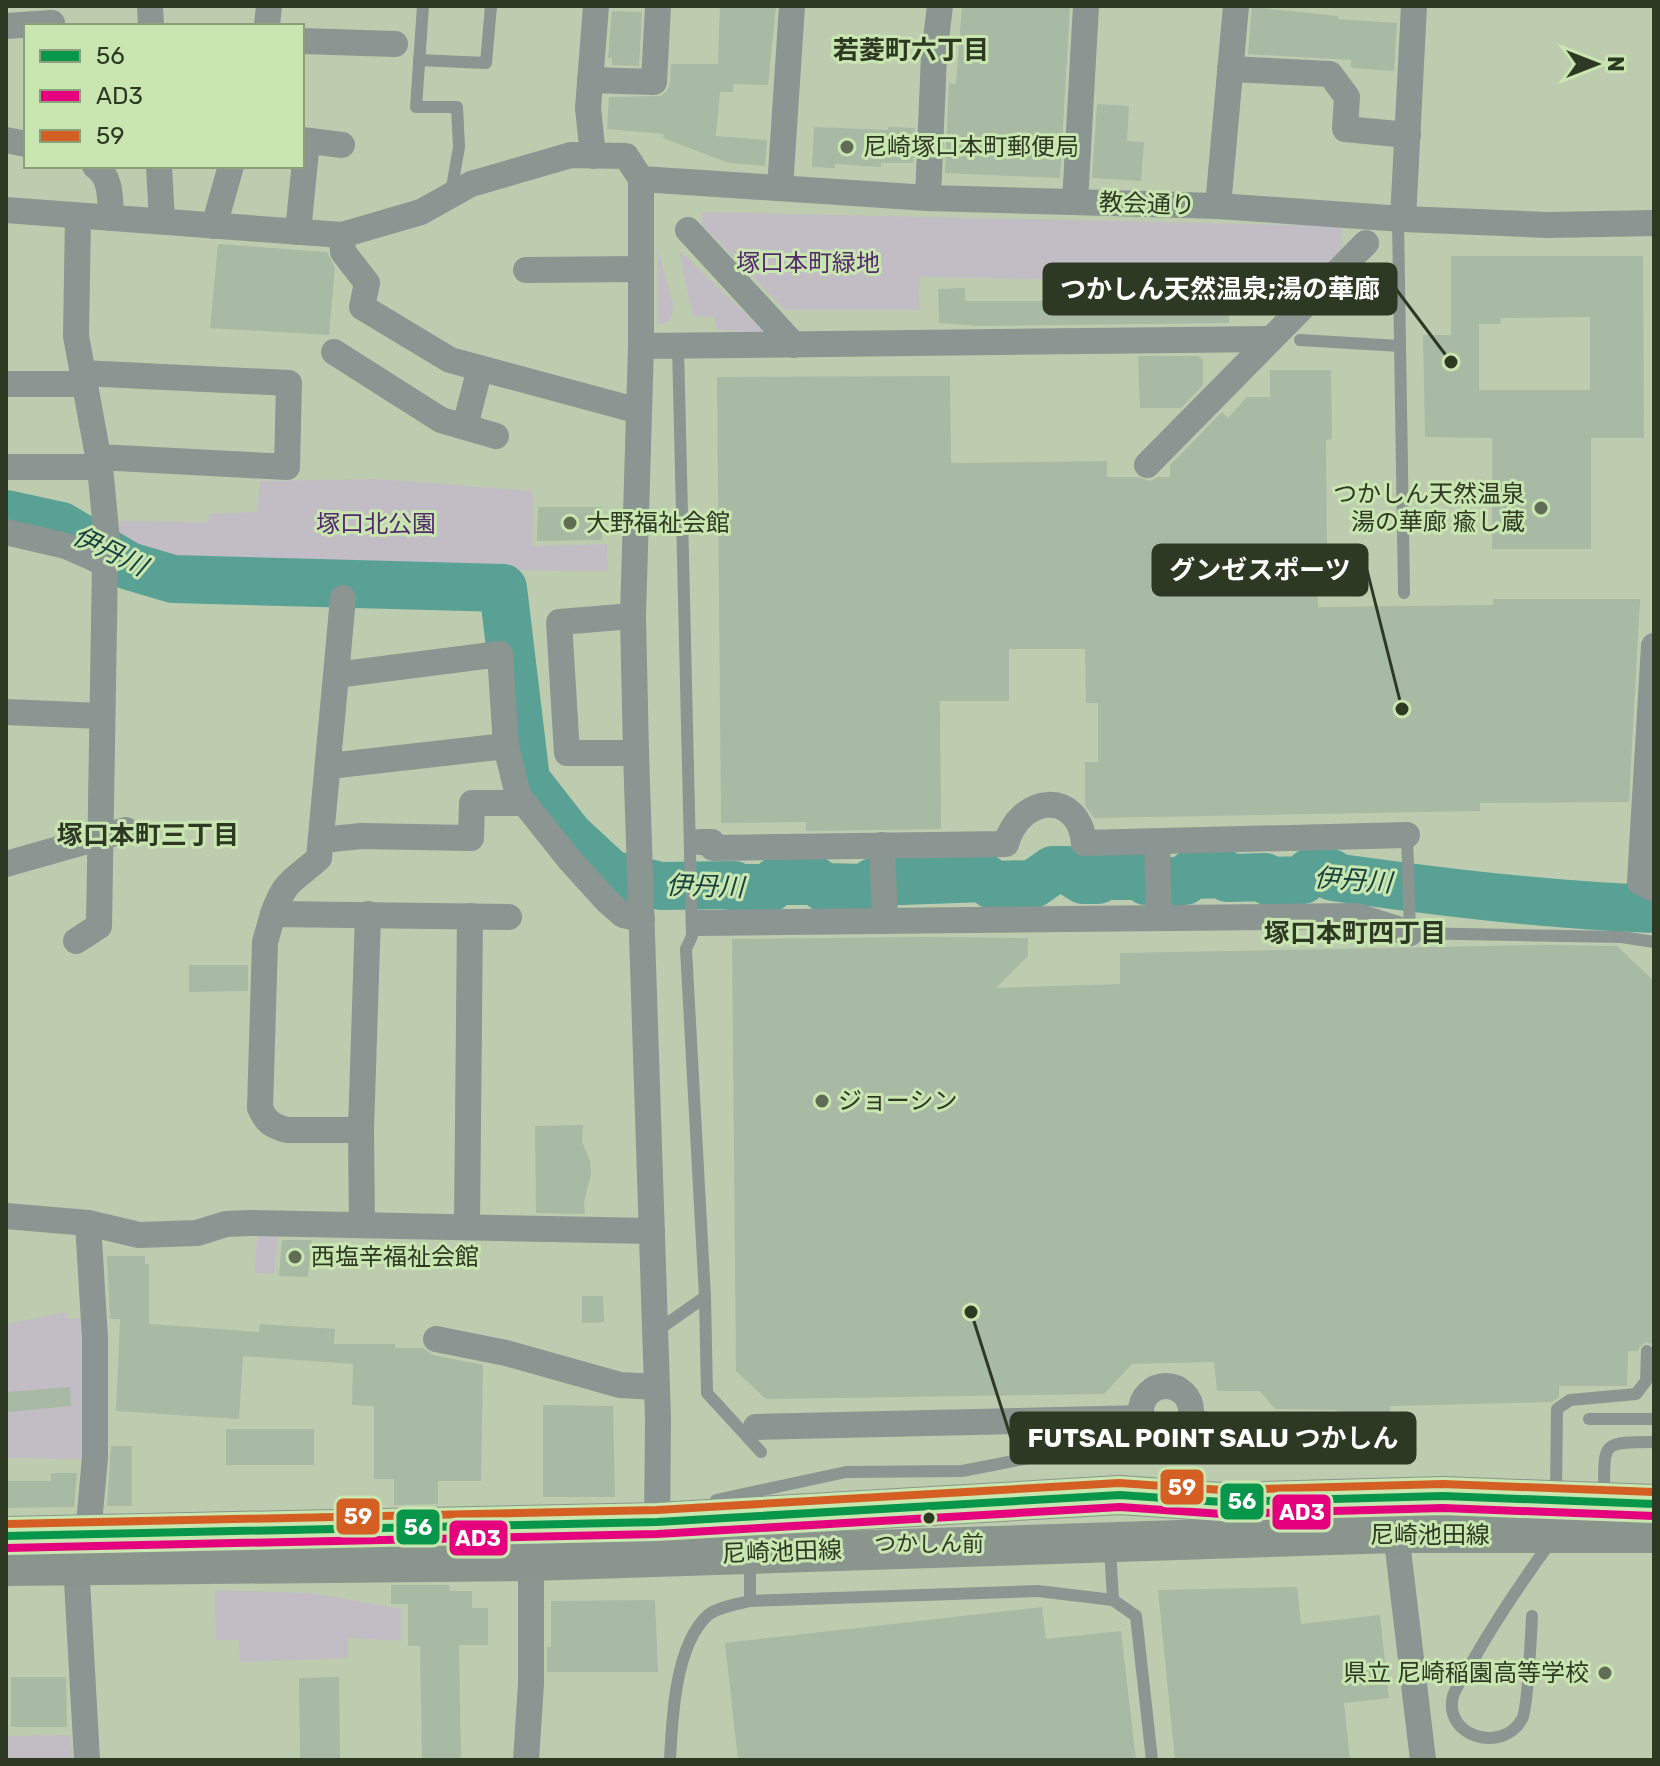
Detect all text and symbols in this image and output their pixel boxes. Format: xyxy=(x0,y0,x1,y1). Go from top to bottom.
legend xyxy=(24,24,304,168)
north arrow xyxy=(1556,24,1636,104)
district label: 若菱町六丁目 xyxy=(833,35,989,66)
text: 56 xyxy=(96,42,125,70)
text: N xyxy=(1602,56,1629,72)
text: AD3 xyxy=(96,82,143,110)
text: 59 xyxy=(96,122,125,150)
place label: 尼崎塚口本町郵便局 xyxy=(863,133,1079,161)
marker: 尼崎塚口本町郵便局 xyxy=(838,138,856,156)
street label: 教会通り xyxy=(1099,188,1195,220)
park label: 塚口本町緑地 xyxy=(736,249,880,277)
callout: つかしん天然温泉;湯の華廊 xyxy=(1044,264,1396,314)
text: つかしん天然温泉;湯の華廊 xyxy=(1060,274,1380,305)
place label: つかしん天然温泉 湯の華廊 瘉し蔵 xyxy=(1333,480,1525,536)
marker: つかしん天然温泉 湯の華廊 瘉し蔵 xyxy=(1532,499,1550,517)
place label: 大野福祉会館 xyxy=(586,509,730,537)
park label: 塚口北公園 xyxy=(316,510,436,538)
marker: 大野福祉会館 xyxy=(561,514,579,532)
water label: 伊丹川 xyxy=(68,520,154,584)
callout: グンゼスポーツ xyxy=(1153,545,1367,595)
text: グンゼスポーツ xyxy=(1169,555,1351,586)
district label: 塚口本町三丁目 xyxy=(57,820,239,851)
water label: 伊丹川 xyxy=(1313,862,1396,899)
water label: 伊丹川 xyxy=(665,870,747,903)
district label: 塚口本町四丁目 xyxy=(1264,918,1446,949)
place label: ジョーシン xyxy=(838,1087,958,1115)
marker: ジョーシン xyxy=(813,1092,831,1110)
place label: 西塩辛福祉会館 xyxy=(311,1243,479,1271)
marker: 西塩辛福祉会館 xyxy=(286,1248,304,1266)
callout: FUTSAL POINT SALU つかしん xyxy=(1011,1413,1415,1463)
text: FUTSAL POINT SALU つかしん xyxy=(1028,1423,1398,1454)
line badge: 59 xyxy=(1159,1468,1205,1506)
text: 59 xyxy=(1168,1474,1196,1501)
line badge: 56 xyxy=(1219,1482,1265,1521)
text: 56 xyxy=(1228,1488,1256,1515)
line badge: AD3 xyxy=(1271,1493,1332,1531)
line badge: 59 xyxy=(335,1497,381,1536)
text: AD3 xyxy=(1279,1499,1325,1526)
text: 59 xyxy=(344,1503,372,1530)
line badge: 56 xyxy=(395,1508,441,1546)
marker: つかしん前 xyxy=(921,1510,937,1526)
text: 56 xyxy=(404,1514,432,1541)
line badge: AD3 xyxy=(448,1519,509,1557)
street label: 尼崎池田線 xyxy=(1370,1521,1490,1549)
text: AD3 xyxy=(455,1525,501,1552)
place label: つかしん前 xyxy=(874,1530,984,1557)
street label: 尼崎池田線 xyxy=(722,1536,842,1568)
place label: 県立 尼崎稲園高等学校 xyxy=(1343,1659,1589,1687)
marker: 県立 尼崎稲園高等学校 xyxy=(1596,1664,1614,1682)

